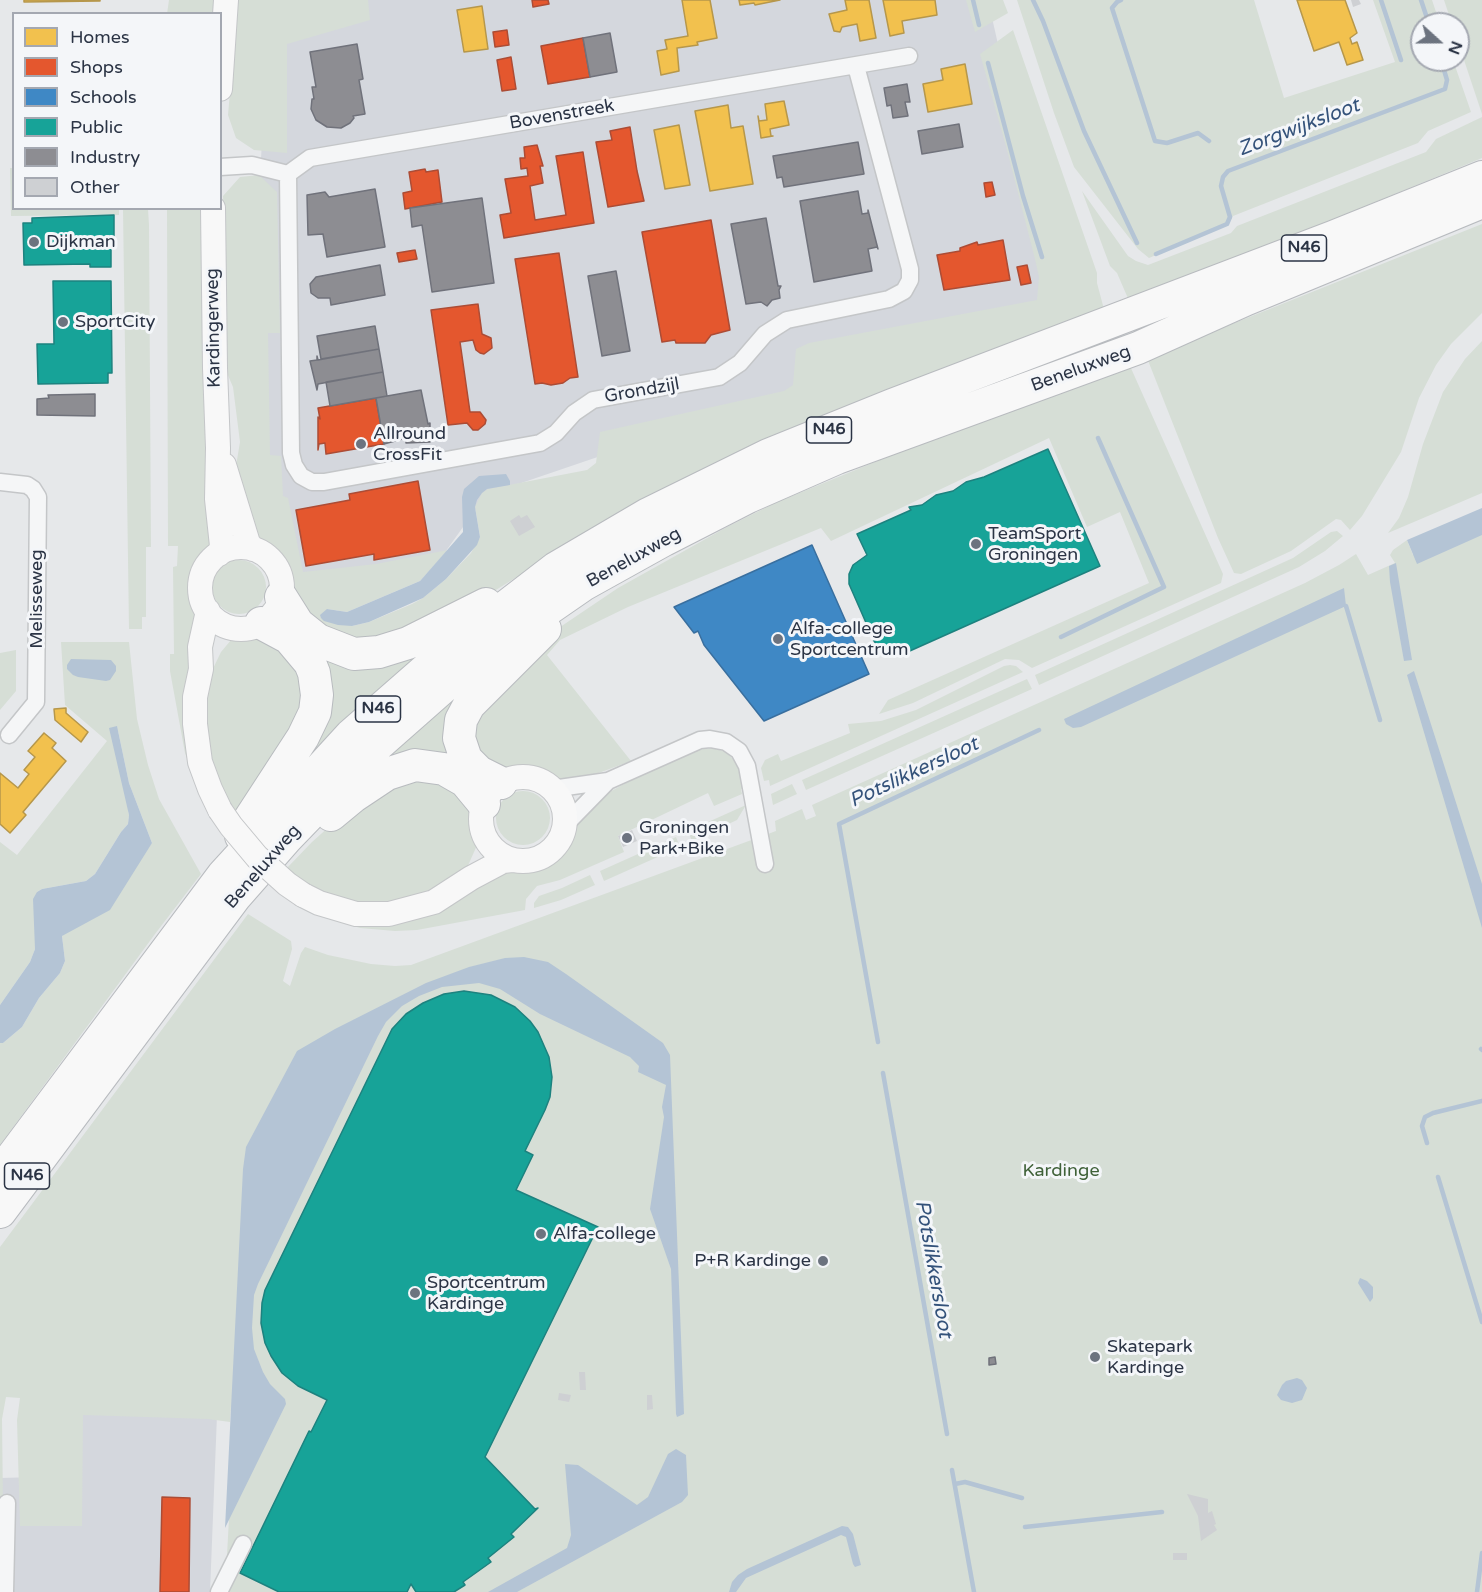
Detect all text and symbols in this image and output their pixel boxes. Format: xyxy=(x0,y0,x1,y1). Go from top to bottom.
legend xyxy=(12,12,222,210)
north arrow xyxy=(1410,12,1470,72)
text: Homes xyxy=(70,26,130,48)
text: N xyxy=(1443,38,1467,57)
text: Shops xyxy=(70,56,123,78)
text: Schools xyxy=(70,86,137,108)
water label: Zorgwijksloot xyxy=(1235,94,1363,162)
street label: Bovenstreek xyxy=(508,95,616,135)
text: Public xyxy=(70,116,123,138)
text: Industry xyxy=(70,146,140,168)
text: Other xyxy=(70,176,120,198)
place label: Dijkman xyxy=(46,231,116,253)
marker: Dijkman xyxy=(27,235,41,249)
road number: N46 xyxy=(1282,235,1326,261)
street label: Kardingerweg xyxy=(202,268,226,388)
place label: SportCity xyxy=(75,311,155,333)
marker: SportCity xyxy=(56,315,70,329)
street label: Beneluxweg xyxy=(1028,341,1134,397)
street label: Grondzijl xyxy=(603,374,681,408)
road number: N46 xyxy=(806,417,852,443)
place label: Allround CrossFit xyxy=(373,423,446,466)
marker: Allround CrossFit xyxy=(354,437,368,451)
street label: Beneluxweg xyxy=(583,523,685,593)
place label: TeamSport Groningen xyxy=(988,523,1081,566)
marker: TeamSport Groningen xyxy=(969,537,983,551)
street label: Melisseweg xyxy=(26,549,48,649)
place label: Alfa-college Sportcentrum xyxy=(790,618,909,660)
marker: Alfa-college Sportcentrum xyxy=(771,632,785,646)
road number: N46 xyxy=(356,696,400,722)
water label: Potslikkersloot xyxy=(846,733,982,813)
place label: Groningen Park+Bike xyxy=(639,817,729,860)
street label: Beneluxweg xyxy=(221,820,305,914)
marker: Groningen Park+Bike xyxy=(620,831,634,845)
park label: Kardinge xyxy=(1022,1160,1100,1182)
road number: N46 xyxy=(4,1163,50,1189)
water label: Potslikkersloot xyxy=(909,1198,957,1340)
place label: Alfa-college xyxy=(553,1223,656,1245)
marker: Alfa-college xyxy=(534,1227,548,1241)
place label: P+R Kardinge xyxy=(694,1250,811,1272)
marker: P+R Kardinge xyxy=(816,1254,830,1268)
place label: Sportcentrum Kardinge xyxy=(427,1272,546,1314)
marker: Sportcentrum Kardinge xyxy=(408,1286,422,1300)
place label: Skatepark Kardinge xyxy=(1107,1336,1193,1378)
marker: Skatepark Kardinge xyxy=(1088,1350,1102,1364)

